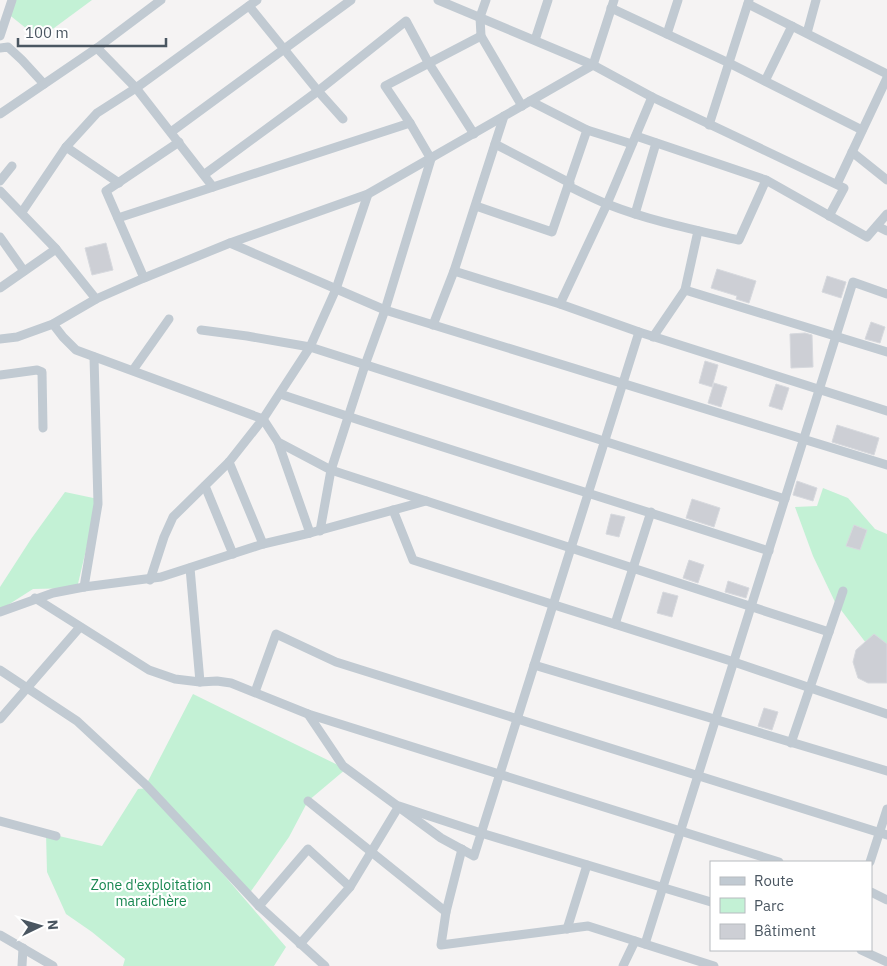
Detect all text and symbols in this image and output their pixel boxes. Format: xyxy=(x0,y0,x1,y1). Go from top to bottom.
scale bar xyxy=(18,15,165,47)
text: 100 m xyxy=(25,23,69,42)
legend xyxy=(710,861,872,951)
text: Route xyxy=(754,871,794,890)
park label: Zone d'exploitation maraichère xyxy=(91,876,211,910)
text: Parc xyxy=(754,896,784,915)
north arrow xyxy=(15,901,65,951)
text: N xyxy=(44,919,62,931)
text: Bâtiment xyxy=(754,921,816,940)

